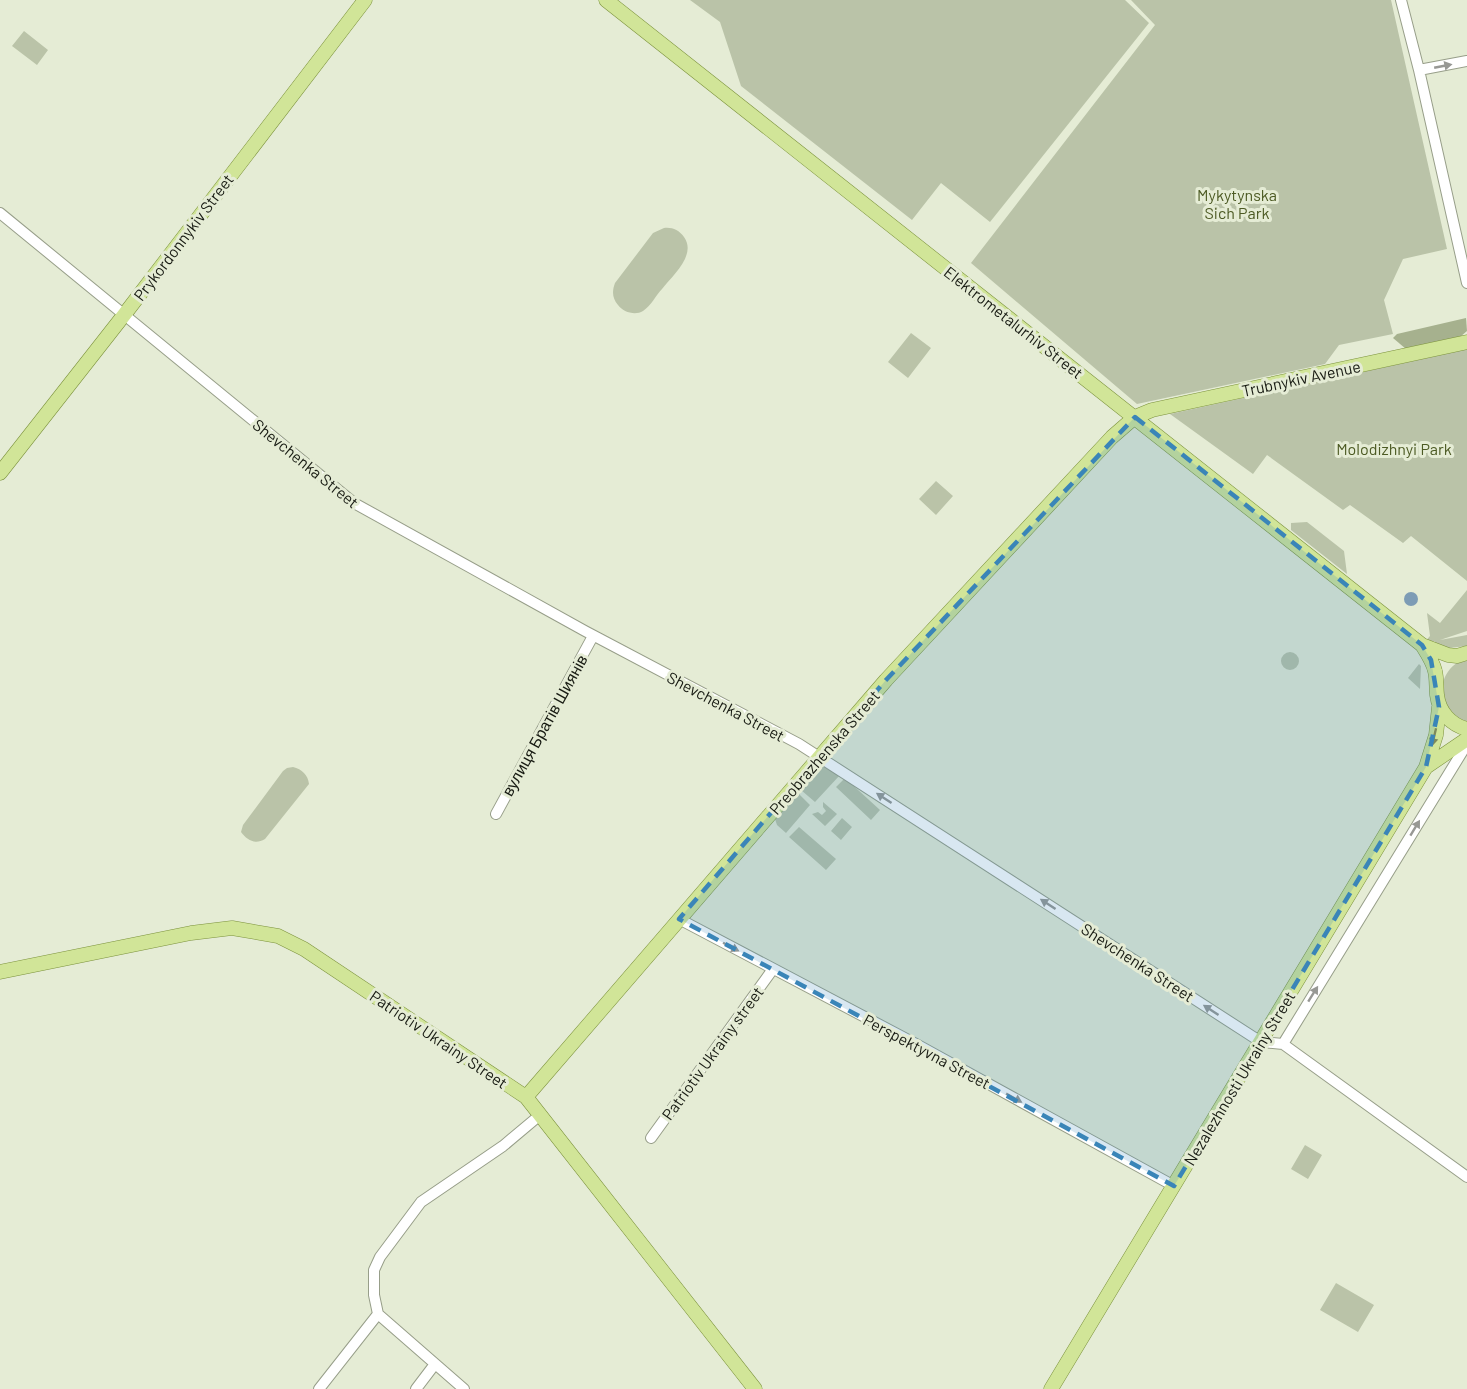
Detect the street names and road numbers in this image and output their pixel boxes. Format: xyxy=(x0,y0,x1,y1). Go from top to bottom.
street label: Prykordonnykiv Street xyxy=(129,170,237,304)
street label: Elektrometalurhiv Street xyxy=(941,262,1087,382)
street label: Trubnykiv Avenue xyxy=(1240,356,1362,400)
street label: Shevchenka Street xyxy=(249,415,363,511)
street label: вулиця Братів Шиянів xyxy=(497,651,591,799)
street label: Shevchenka Street xyxy=(664,667,788,745)
street label: Preobrazhenska Street xyxy=(765,686,883,818)
street label: Shevchenka Street xyxy=(1078,919,1198,1005)
street label: Patriotiv Ukrainy street xyxy=(657,983,767,1123)
street label: Patriotiv Ukrainy Street xyxy=(367,986,511,1092)
street label: Nezalezhnosti Ukrainy Street xyxy=(1179,987,1299,1169)
street label: Perspektyvna Street xyxy=(860,1010,994,1092)

